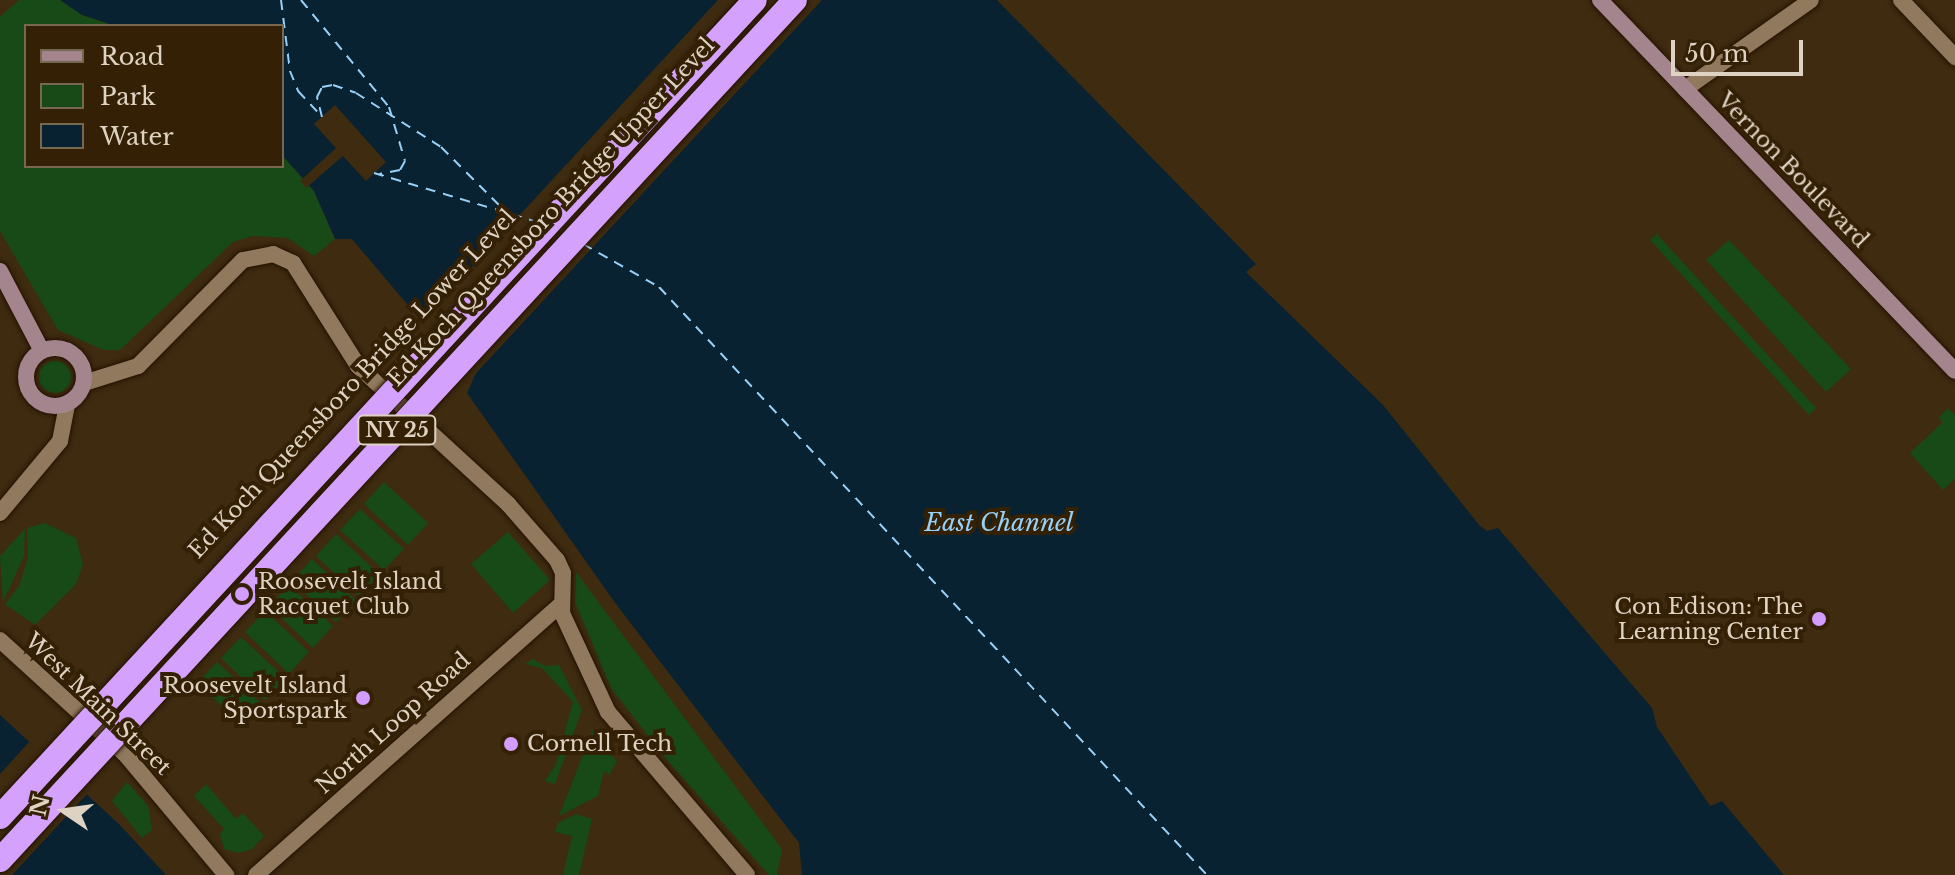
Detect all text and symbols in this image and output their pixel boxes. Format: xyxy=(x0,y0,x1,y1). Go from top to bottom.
legend xyxy=(24,24,284,168)
scale bar xyxy=(1675,24,1807,74)
street label: Ed Koch Queensboro Bridge Upper Level xyxy=(382,32,720,392)
text: 50 m xyxy=(1685,39,1748,68)
text: Road xyxy=(100,42,164,71)
text: Park xyxy=(100,82,156,111)
street label: Vernon Boulevard xyxy=(1712,87,1874,253)
text: Water xyxy=(100,122,174,151)
street label: Ed Koch Queensboro Bridge Lower Level xyxy=(183,204,521,564)
road number: NY 25 xyxy=(355,414,439,446)
water label: East Channel xyxy=(924,509,1074,537)
place label: Roosevelt Island Racquet Club xyxy=(258,568,442,620)
marker: Roosevelt Island Racquet Club xyxy=(233,585,251,603)
place label: Con Edison: The Learning Center xyxy=(1614,593,1803,644)
marker: Con Edison: The Learning Center xyxy=(1810,610,1828,628)
street label: West Main Street xyxy=(20,628,176,780)
street label: North Loop Road xyxy=(310,647,476,799)
place label: Roosevelt Island Sportspark xyxy=(163,672,347,724)
marker: Roosevelt Island Sportspark xyxy=(354,689,372,707)
place label: Cornell Tech xyxy=(527,731,673,757)
marker: Cornell Tech xyxy=(502,735,520,753)
north arrow xyxy=(24,771,104,851)
text: N xyxy=(25,792,56,819)

